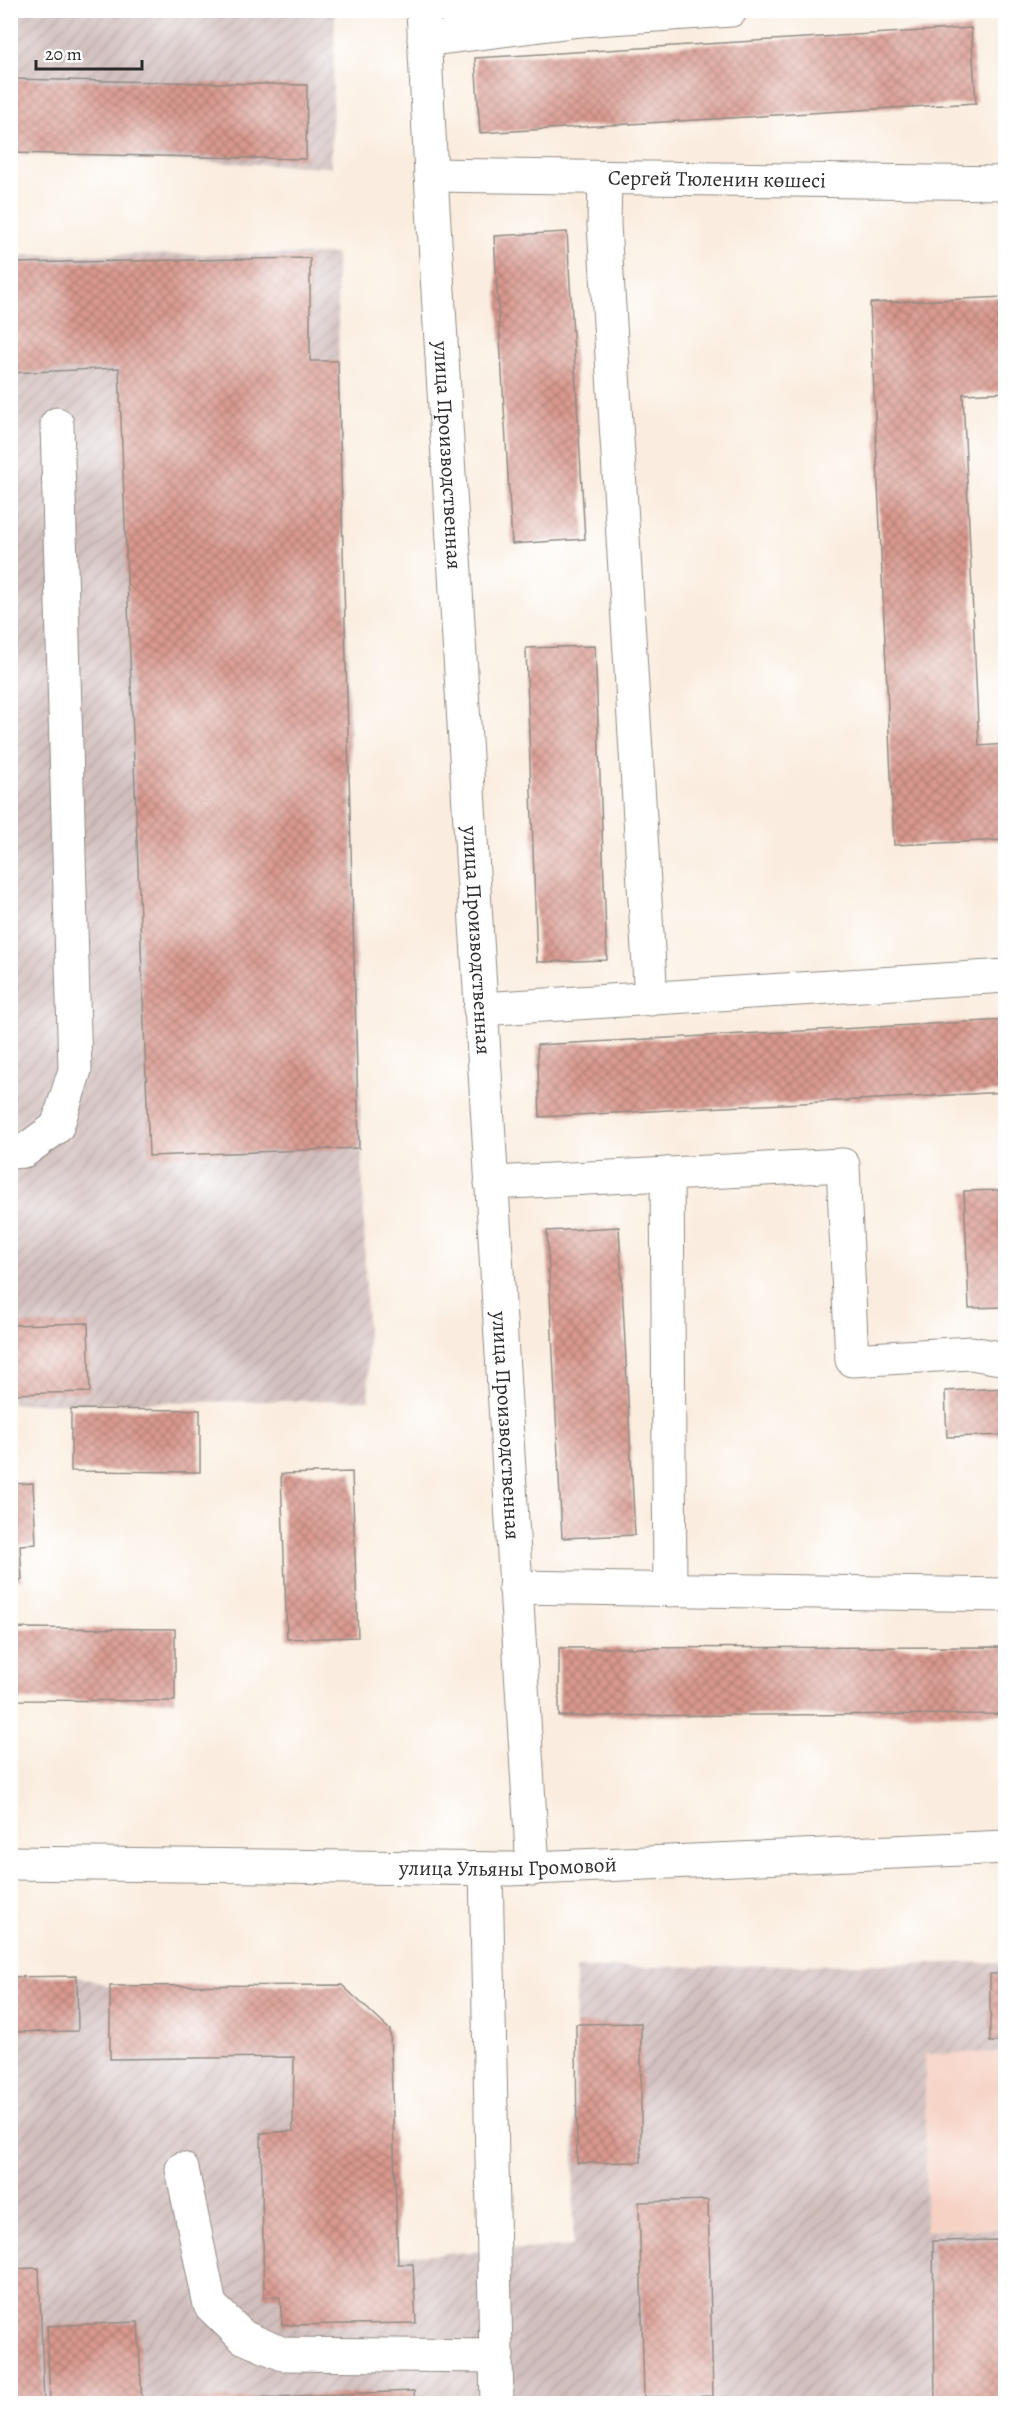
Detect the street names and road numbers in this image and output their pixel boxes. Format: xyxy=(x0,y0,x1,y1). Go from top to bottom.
street label: Сергей Тюленин көшесі xyxy=(608,163,826,194)
street label: улица Производственная xyxy=(427,339,469,570)
street label: улица Производственная xyxy=(456,824,498,1056)
street label: улица Производственная xyxy=(485,1309,527,1541)
street label: улица Ульяны Громовой xyxy=(398,1850,617,1883)

